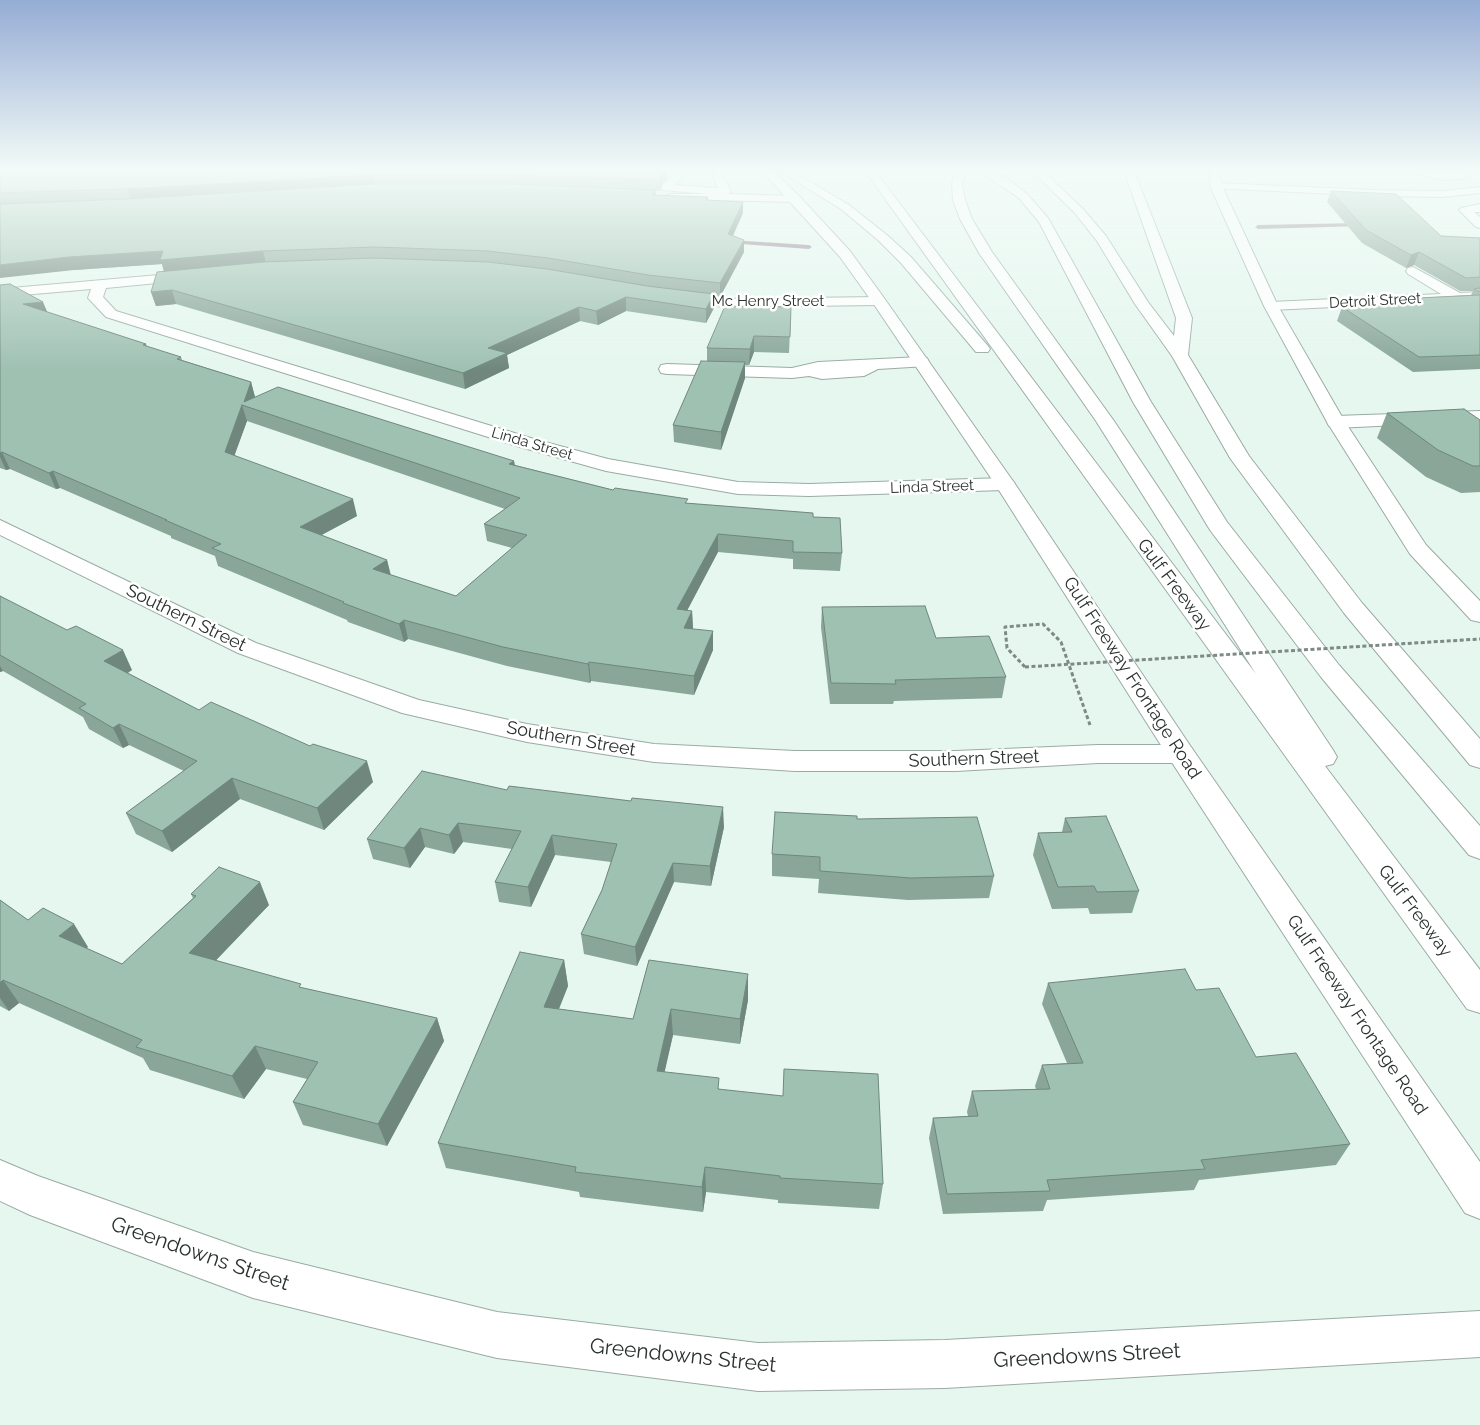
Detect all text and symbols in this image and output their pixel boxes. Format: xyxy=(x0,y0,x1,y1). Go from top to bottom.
street label: Detroit Street xyxy=(1329,290,1421,312)
street label: Mc Henry Street xyxy=(712,292,824,310)
street label: Linda Street xyxy=(489,424,575,464)
street label: Linda Street xyxy=(890,477,974,497)
street label: Gulf Freeway xyxy=(1132,535,1216,635)
street label: Gulf Freeway Frontage Road xyxy=(1059,573,1205,783)
street label: Southern Street xyxy=(123,580,249,656)
street label: Southern Street xyxy=(505,717,637,761)
street label: Southern Street xyxy=(908,746,1040,772)
street label: Gulf Freeway xyxy=(1373,861,1457,961)
street label: Gulf Freeway Frontage Road xyxy=(1282,911,1432,1119)
street label: Greendowns Street xyxy=(107,1212,293,1296)
street label: Greendowns Street xyxy=(589,1334,777,1378)
street label: Greendowns Street xyxy=(993,1339,1181,1373)

